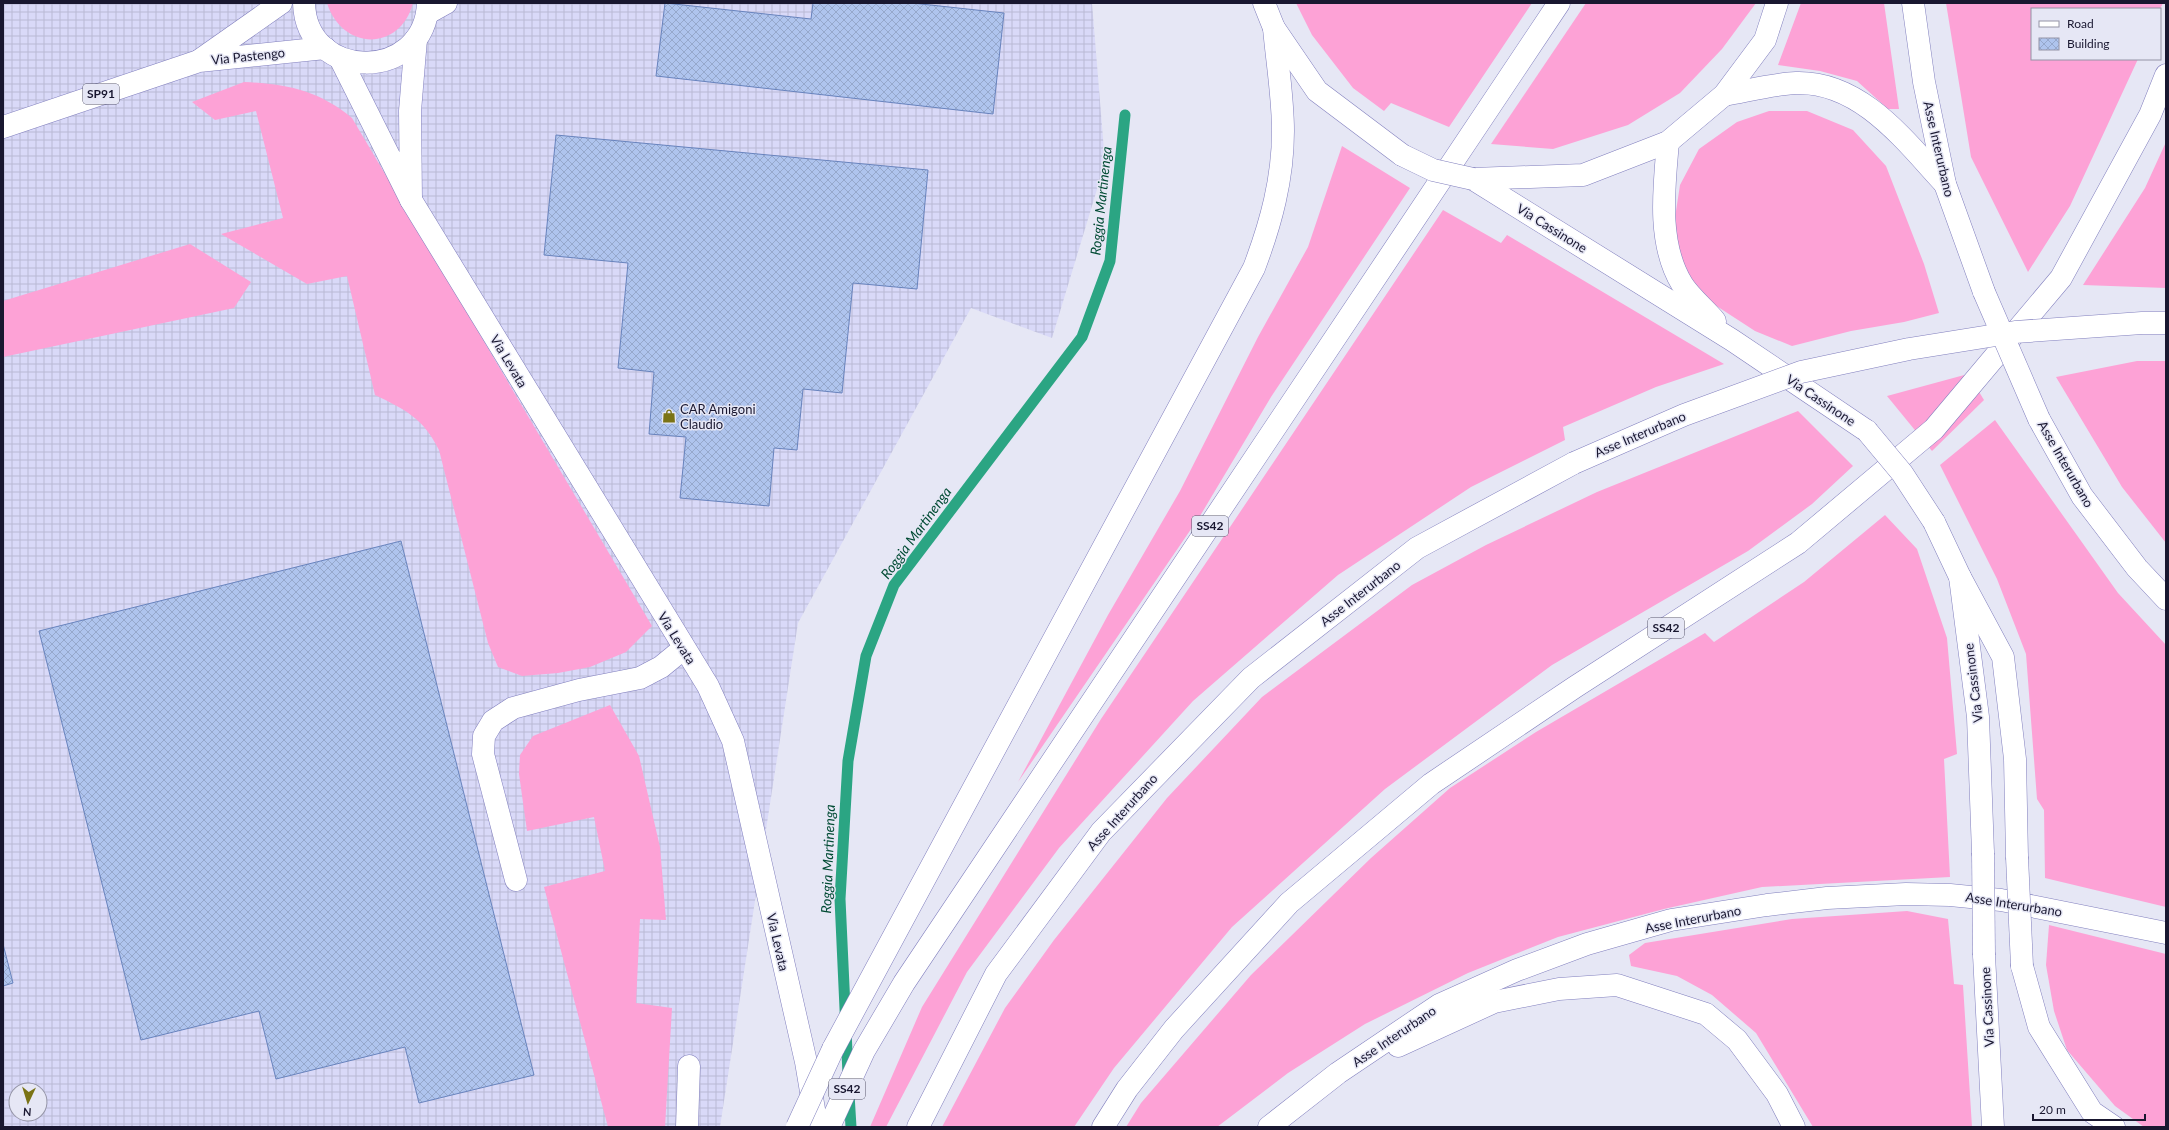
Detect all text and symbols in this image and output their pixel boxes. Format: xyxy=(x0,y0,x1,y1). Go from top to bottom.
legend xyxy=(2031,8,2161,60)
text: Road xyxy=(2067,16,2094,31)
text: Building xyxy=(2067,36,2110,51)
street label: Via Pastengo xyxy=(210,44,286,68)
road number: SP91 xyxy=(83,84,119,104)
street label: Asse Interurbano xyxy=(1920,100,1958,198)
water label: Roggia Martinenga xyxy=(1086,146,1115,256)
street label: Via Cassinone xyxy=(1514,200,1590,256)
street label: Via Levata xyxy=(487,332,531,390)
street label: Via Cassinone xyxy=(1783,371,1859,429)
place label: CAR Amigoni Claudio xyxy=(680,401,756,432)
shop icon: CAR Amigoni Claudio xyxy=(661,408,677,424)
street label: Asse Interurbano xyxy=(1592,408,1688,460)
street label: Asse Interurbano xyxy=(2035,418,2097,510)
water label: Roggia Martinenga xyxy=(877,484,955,582)
road number: SS42 xyxy=(1192,516,1228,536)
street label: Asse Interurbano xyxy=(1317,557,1403,629)
street label: Via Levata xyxy=(655,609,699,667)
road number: SS42 xyxy=(1648,618,1684,638)
street label: Via Cassinone xyxy=(1960,642,1986,724)
street label: Asse Interurbano xyxy=(1083,770,1161,854)
water label: Roggia Martinenga xyxy=(817,804,838,914)
street label: Asse Interurbano xyxy=(1965,888,2063,920)
street label: Asse Interurbano xyxy=(1644,902,1742,936)
street label: Via Levata xyxy=(764,912,792,972)
street label: Via Cassinone xyxy=(1977,967,1997,1047)
street label: Asse Interurbano xyxy=(1349,1002,1439,1070)
road number: SS42 xyxy=(829,1079,865,1099)
north arrow xyxy=(8,1082,48,1122)
scale bar xyxy=(2033,1096,2145,1122)
text: 20 m xyxy=(2039,1102,2066,1117)
text: N xyxy=(23,1106,32,1119)

